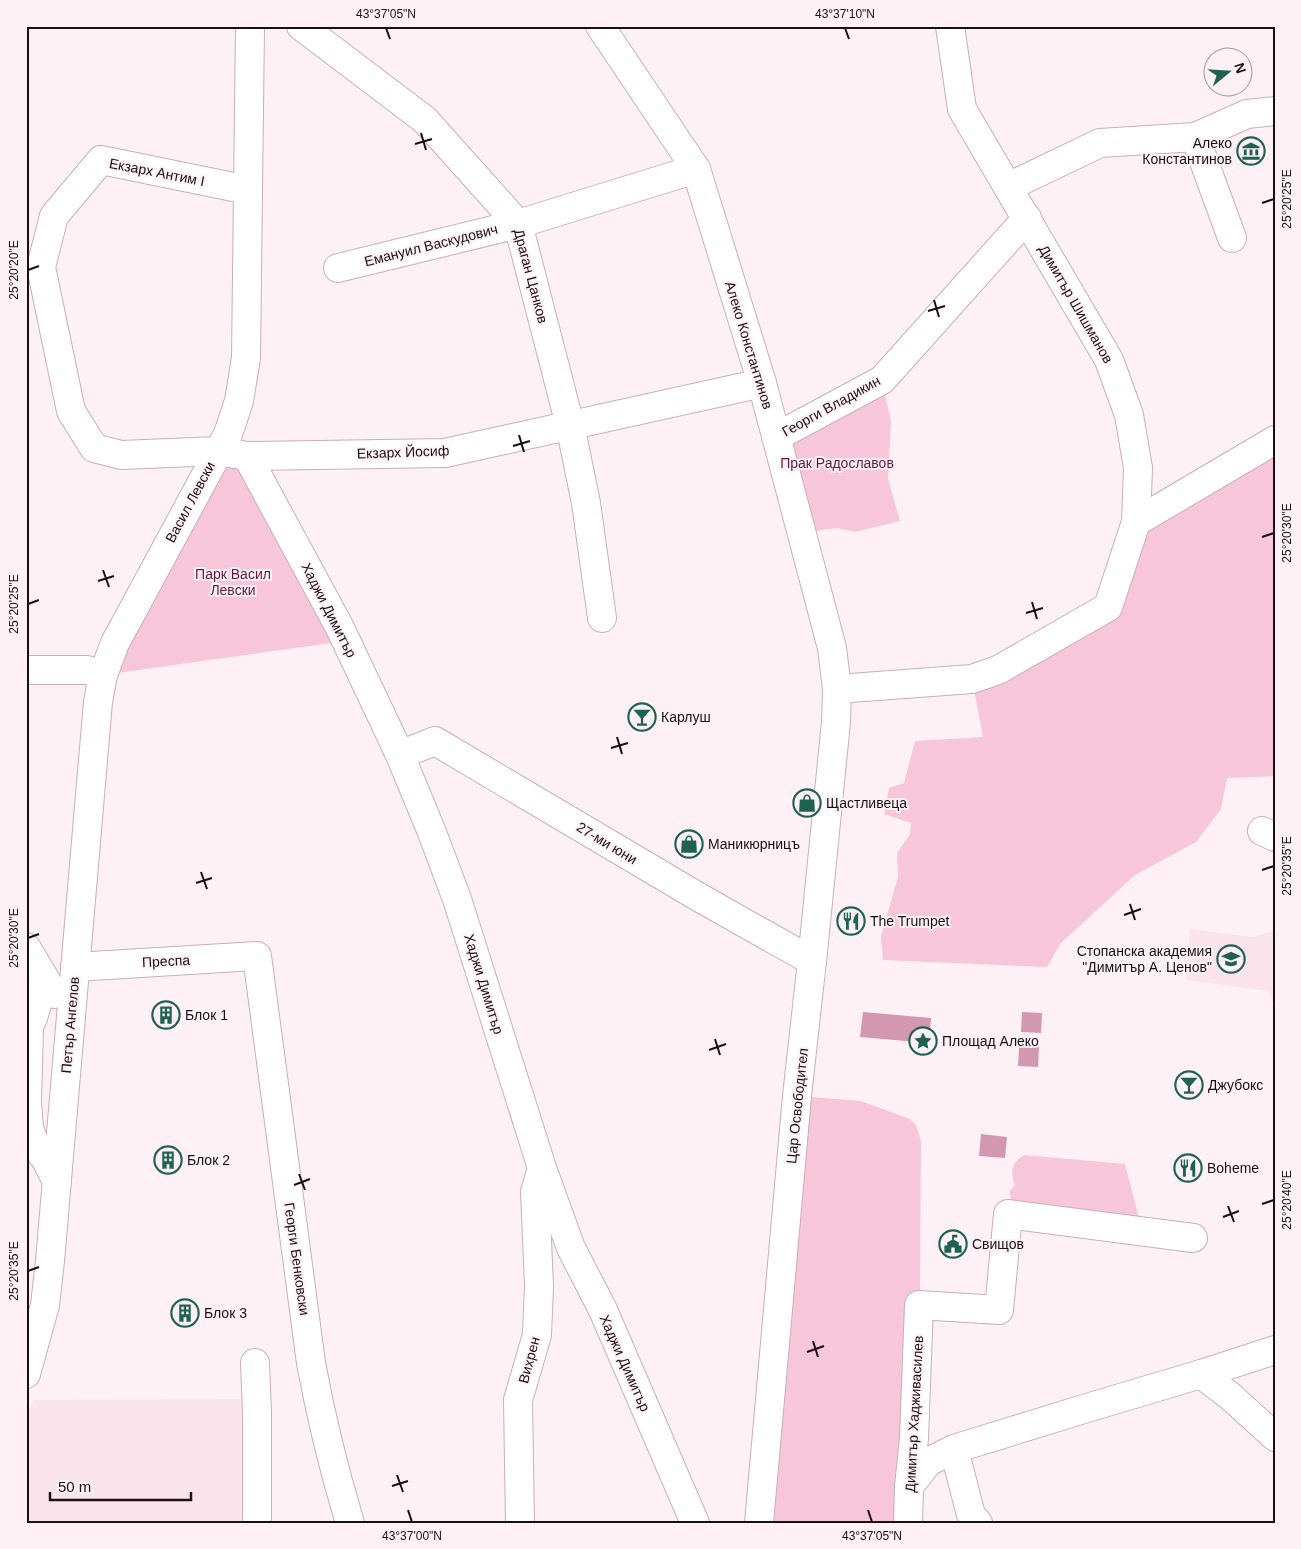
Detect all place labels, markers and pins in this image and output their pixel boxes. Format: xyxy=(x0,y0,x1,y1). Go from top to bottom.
place label: Алеко Константинов xyxy=(1142,135,1232,167)
museum icon: Алеко Константинов xyxy=(1236,136,1266,166)
bar icon: Карлуш xyxy=(627,702,657,732)
place label: Карлуш xyxy=(661,709,711,725)
shop icon: Щастливеца xyxy=(792,788,822,818)
place label: Щастливеца xyxy=(826,795,907,811)
shop icon: Маникюрницъ xyxy=(674,829,704,859)
place label: Маникюрницъ xyxy=(708,836,800,852)
restaurant icon: The Trumpet xyxy=(836,906,866,936)
place label: The Trumpet xyxy=(870,913,949,929)
place label: Стопанска академия "Димитър А. Ценов" xyxy=(1077,943,1212,975)
school or university icon: Стопанска академия "Димитър А. Ценов" xyxy=(1216,944,1246,974)
building icon: Блок 1 xyxy=(151,1000,181,1030)
place label: Блок 1 xyxy=(185,1007,228,1023)
place icon: Площад Алеко xyxy=(908,1026,938,1056)
place label: Площад Алеко xyxy=(942,1033,1039,1049)
bar icon: Джубокс xyxy=(1174,1070,1204,1100)
place label: Джубокс xyxy=(1208,1077,1263,1093)
building icon: Блок 2 xyxy=(153,1145,183,1175)
place label: Блок 2 xyxy=(187,1152,230,1168)
restaurant icon: Boheme xyxy=(1173,1153,1203,1183)
place label: Boheme xyxy=(1207,1160,1259,1176)
public building icon: Свищов xyxy=(938,1229,968,1259)
place label: Свищов xyxy=(972,1236,1024,1252)
building icon: Блок 3 xyxy=(170,1298,200,1328)
place label: Блок 3 xyxy=(204,1305,247,1321)

